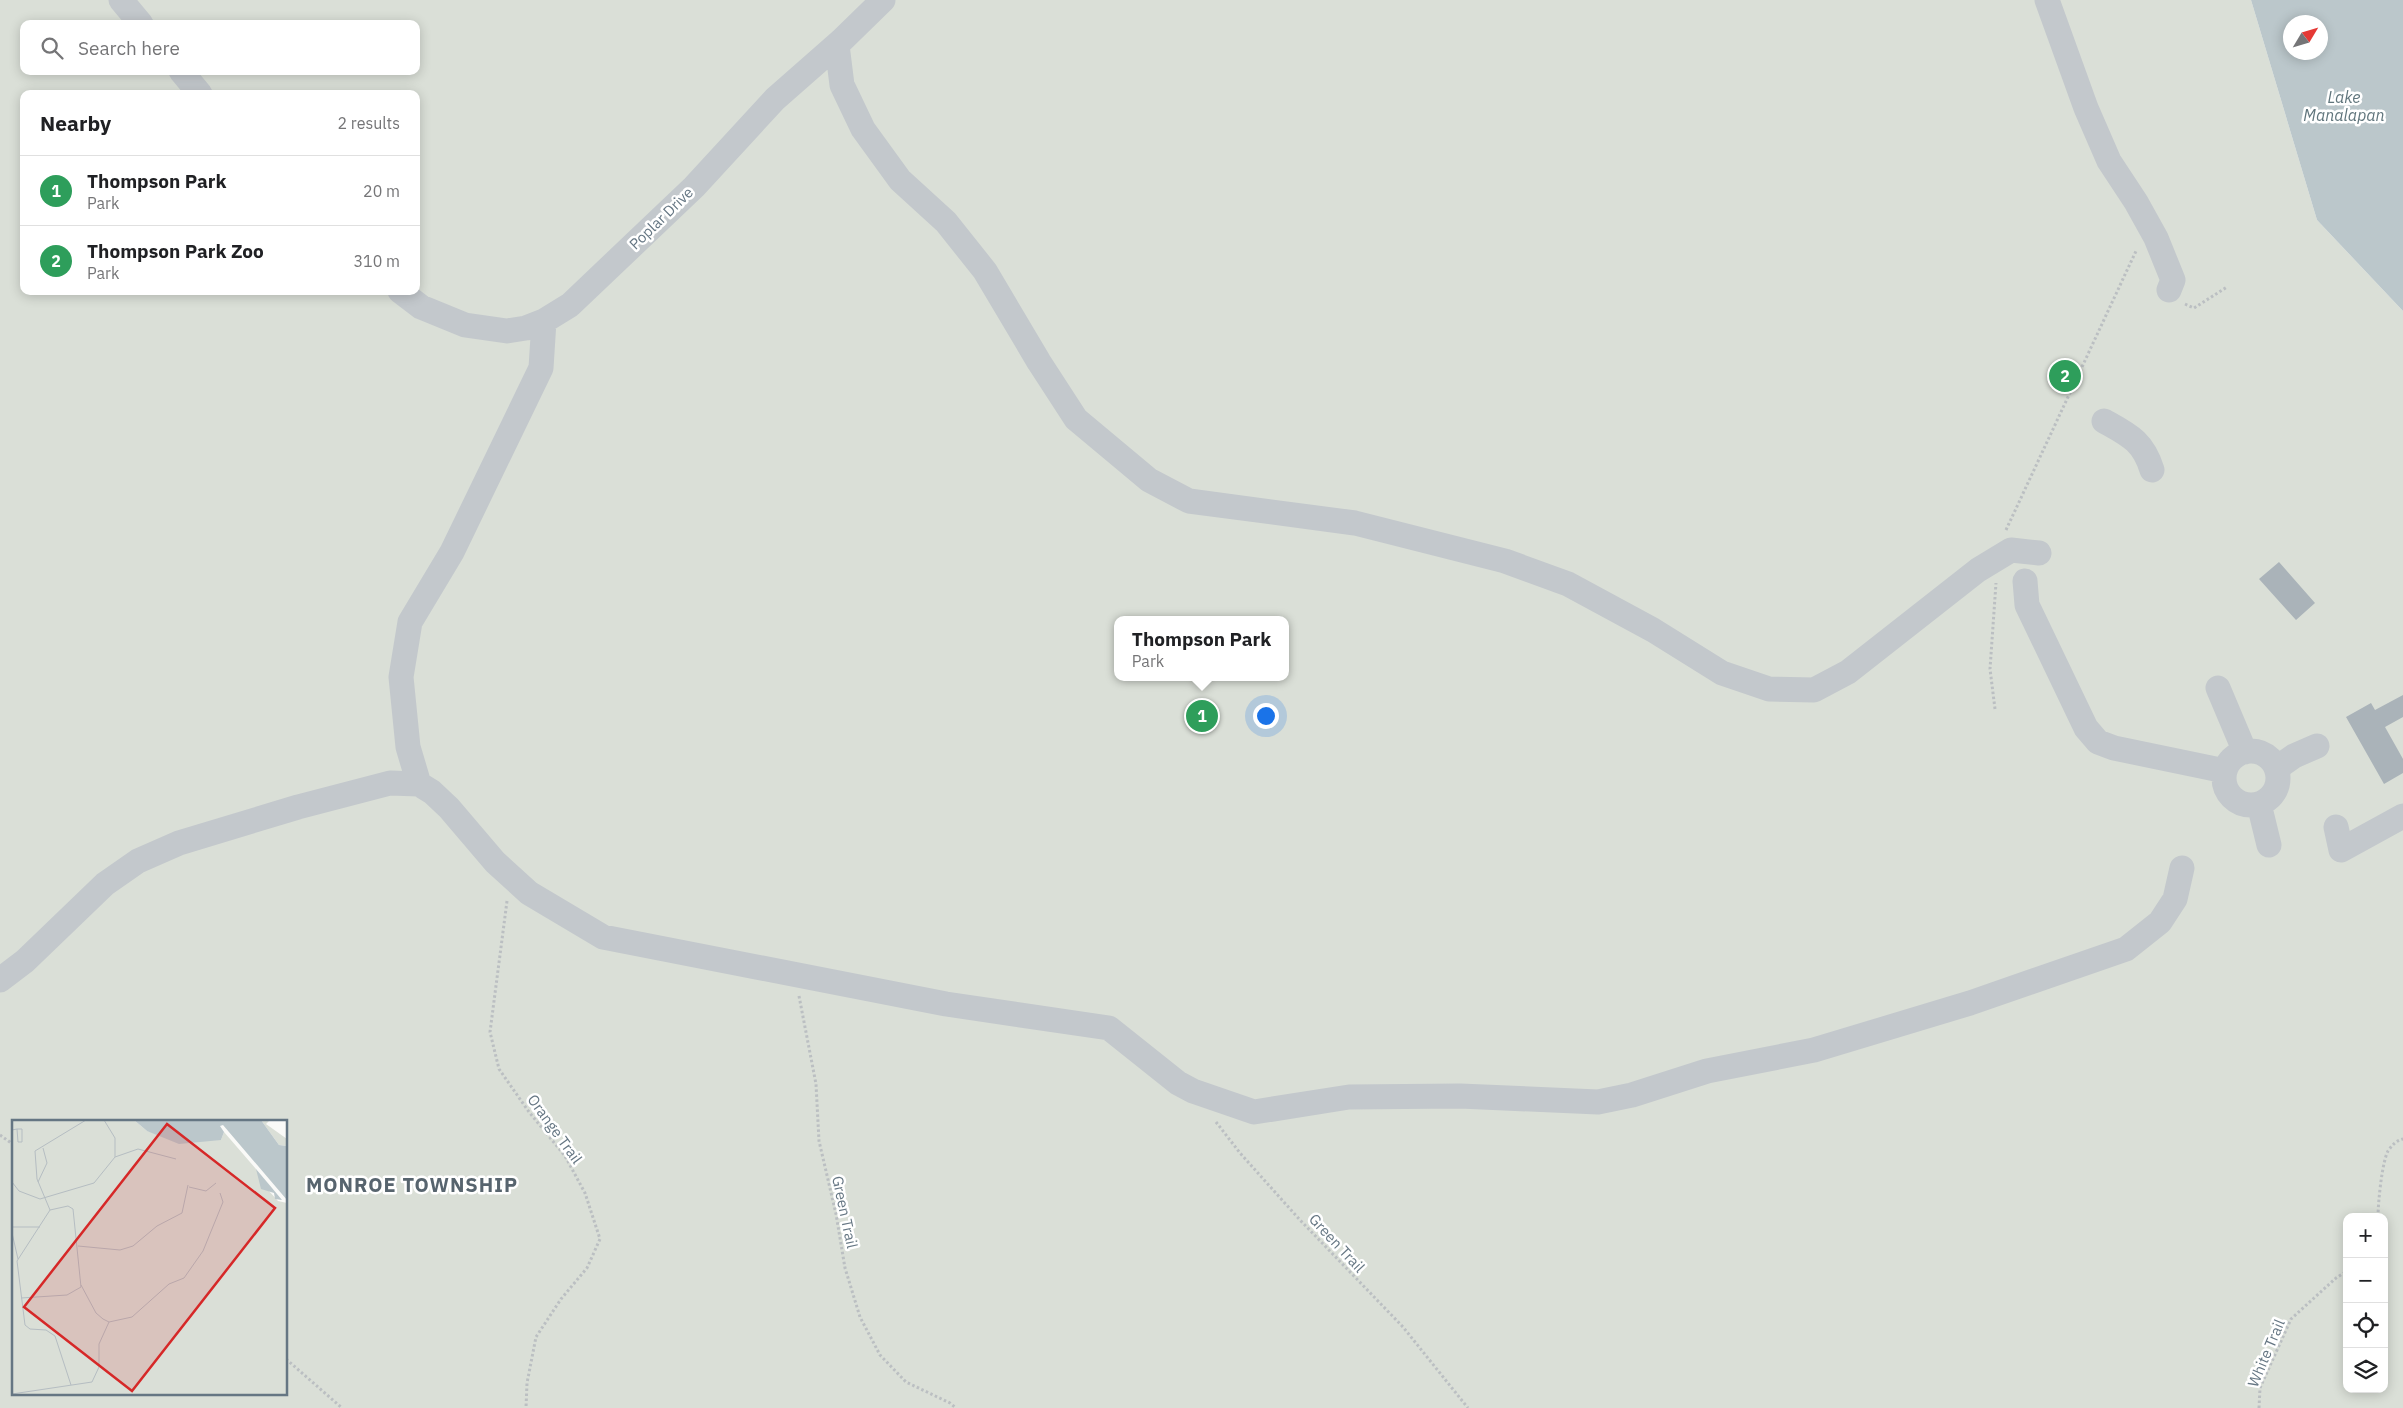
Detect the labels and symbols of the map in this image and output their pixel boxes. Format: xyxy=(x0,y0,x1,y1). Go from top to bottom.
north arrow xyxy=(2283,15,2328,60)
water label: Lake Manalapan xyxy=(2303,87,2385,125)
street label: Poplar Drive xyxy=(625,183,697,253)
pin: 2 xyxy=(2049,357,2081,395)
pin: 1 xyxy=(1186,697,1218,735)
your location xyxy=(1253,703,1279,729)
street label: Orange Trail xyxy=(523,1090,587,1168)
inset map xyxy=(12,1120,288,1396)
district label: MONROE TOWNSHIP xyxy=(306,1171,518,1198)
street label: Green Trail xyxy=(828,1174,862,1250)
street label: Green Trail xyxy=(1305,1210,1369,1276)
street label: White Trail xyxy=(2243,1316,2289,1390)

